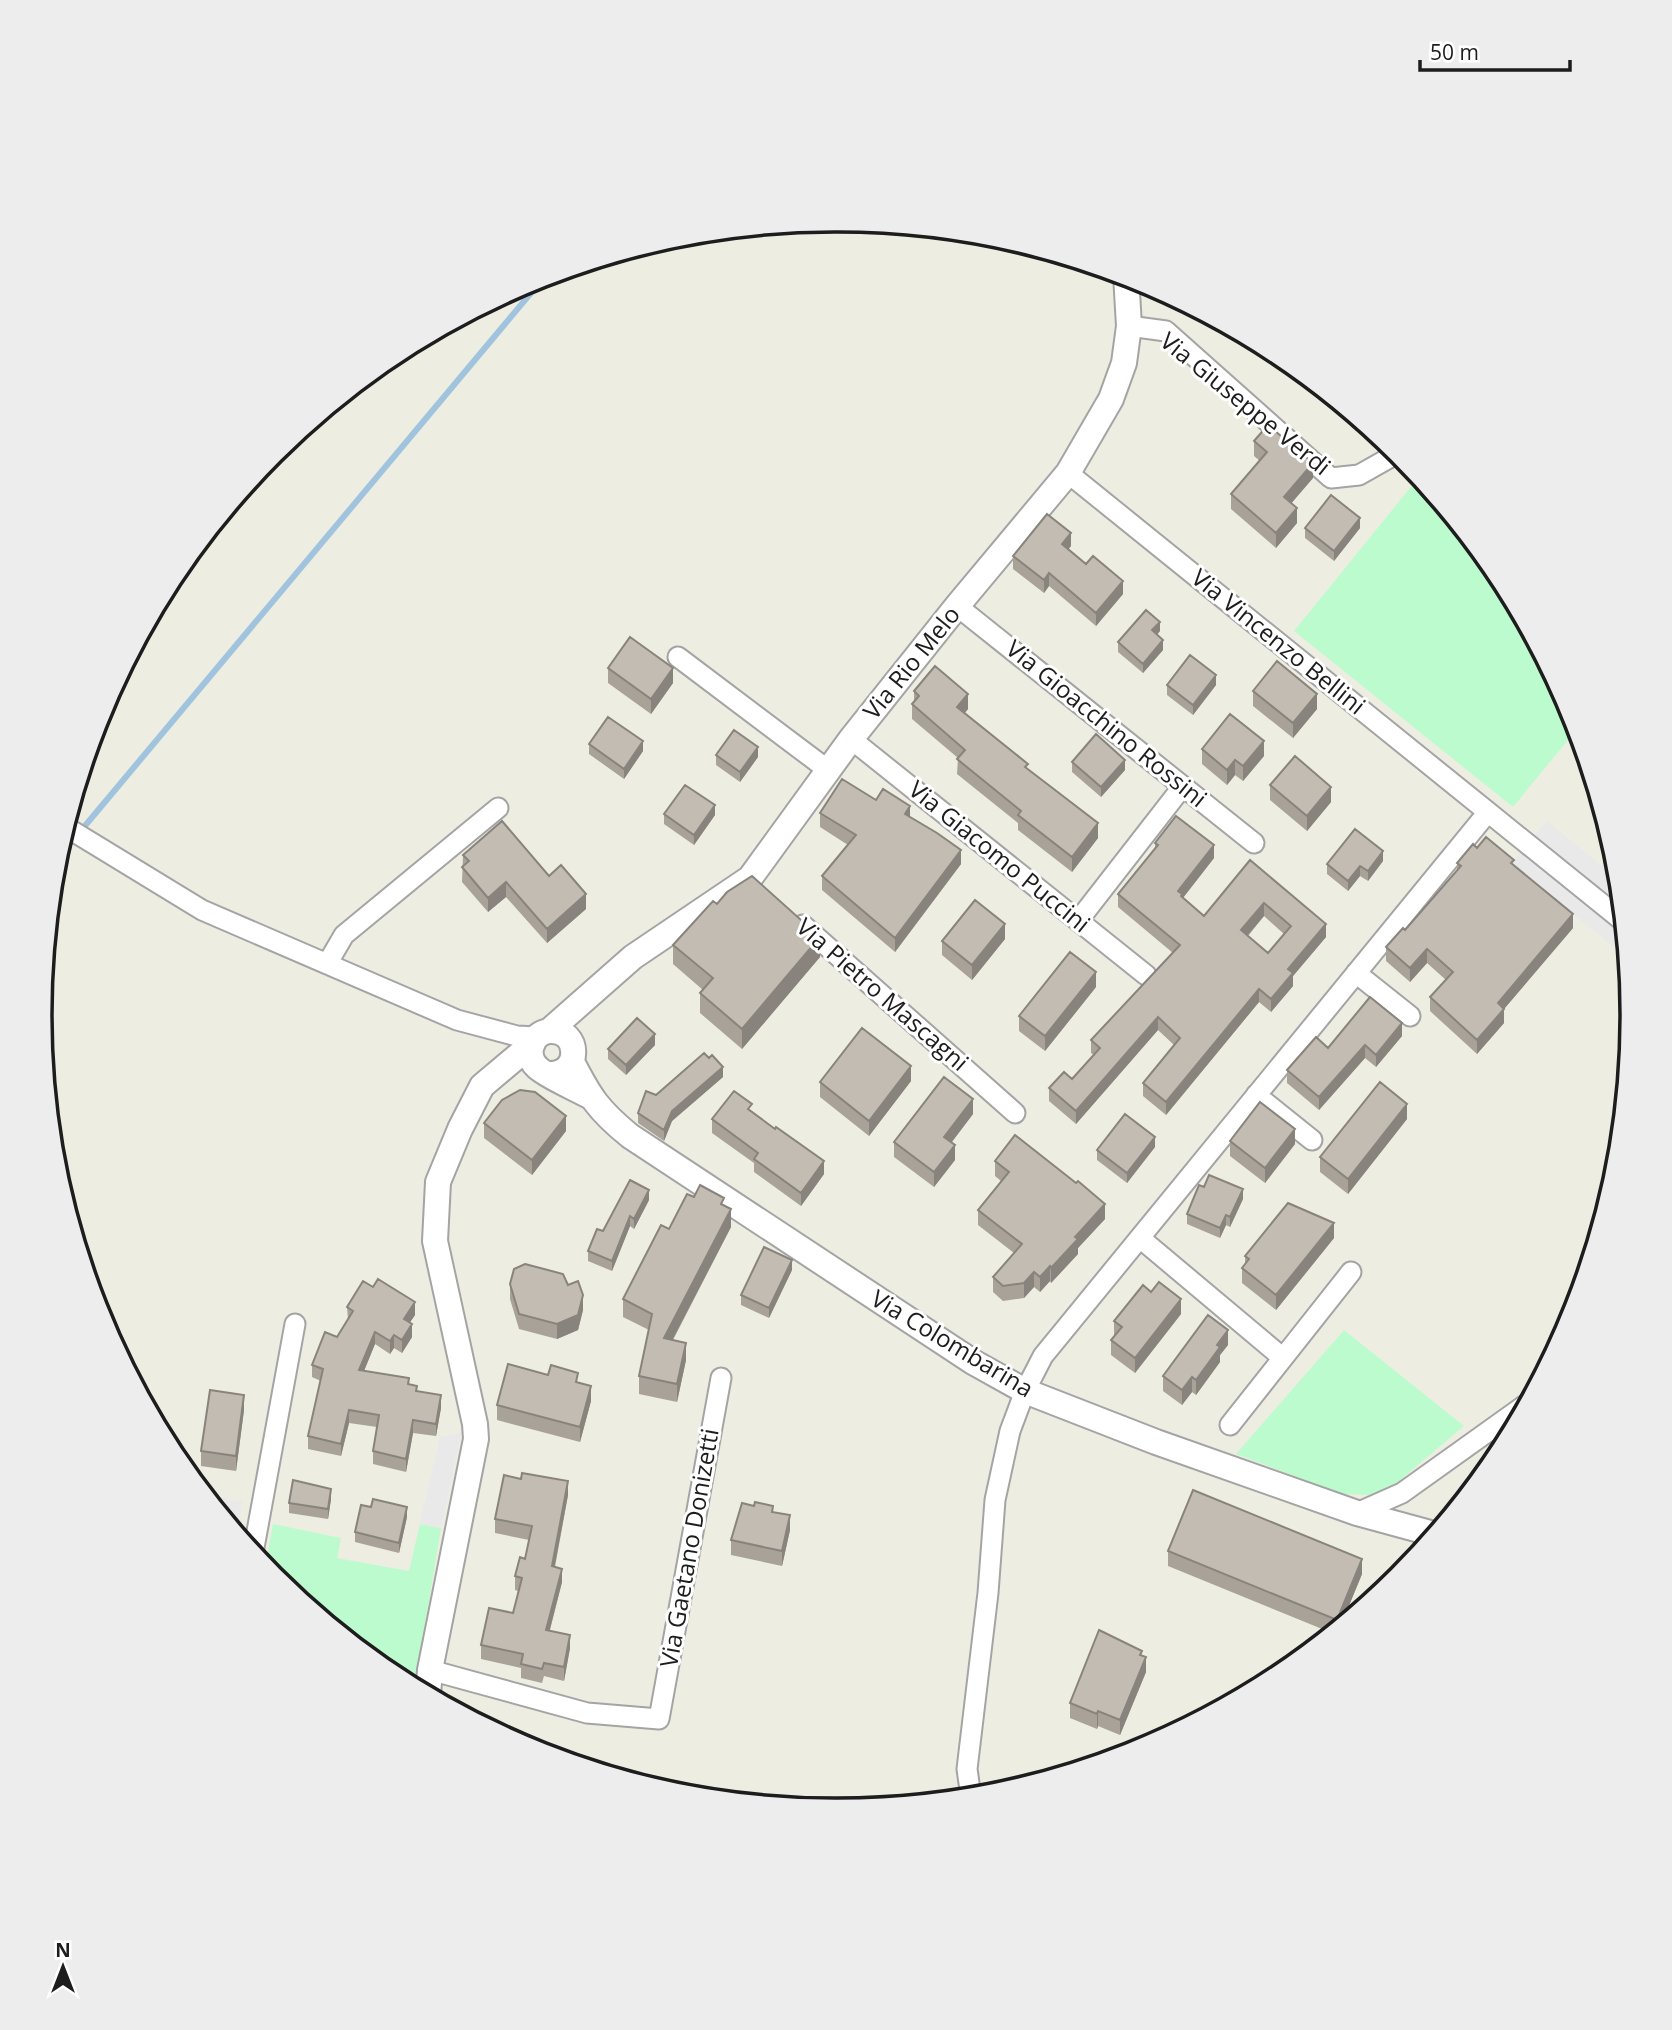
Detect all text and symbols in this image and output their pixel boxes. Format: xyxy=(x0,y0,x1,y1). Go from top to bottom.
scale bar xyxy=(1420,28,1570,72)
text: 50 m xyxy=(1430,38,1479,66)
street label: Via Giuseppe Verdi xyxy=(1154,324,1338,482)
street label: Via Vincenzo Bellini xyxy=(1185,560,1373,721)
street label: Via Rio Melo xyxy=(855,598,967,726)
street label: Via Gioacchino Rossini xyxy=(1000,632,1214,814)
street label: Via Giacomo Puccini xyxy=(902,772,1098,939)
street label: Via Pietro Mascagni xyxy=(790,910,976,1078)
street label: Via Colombarina xyxy=(865,1281,1040,1404)
street label: Via Gaetano Donizetti xyxy=(651,1426,726,1670)
north arrow xyxy=(28,1932,98,2002)
text: N xyxy=(55,1937,71,1963)

